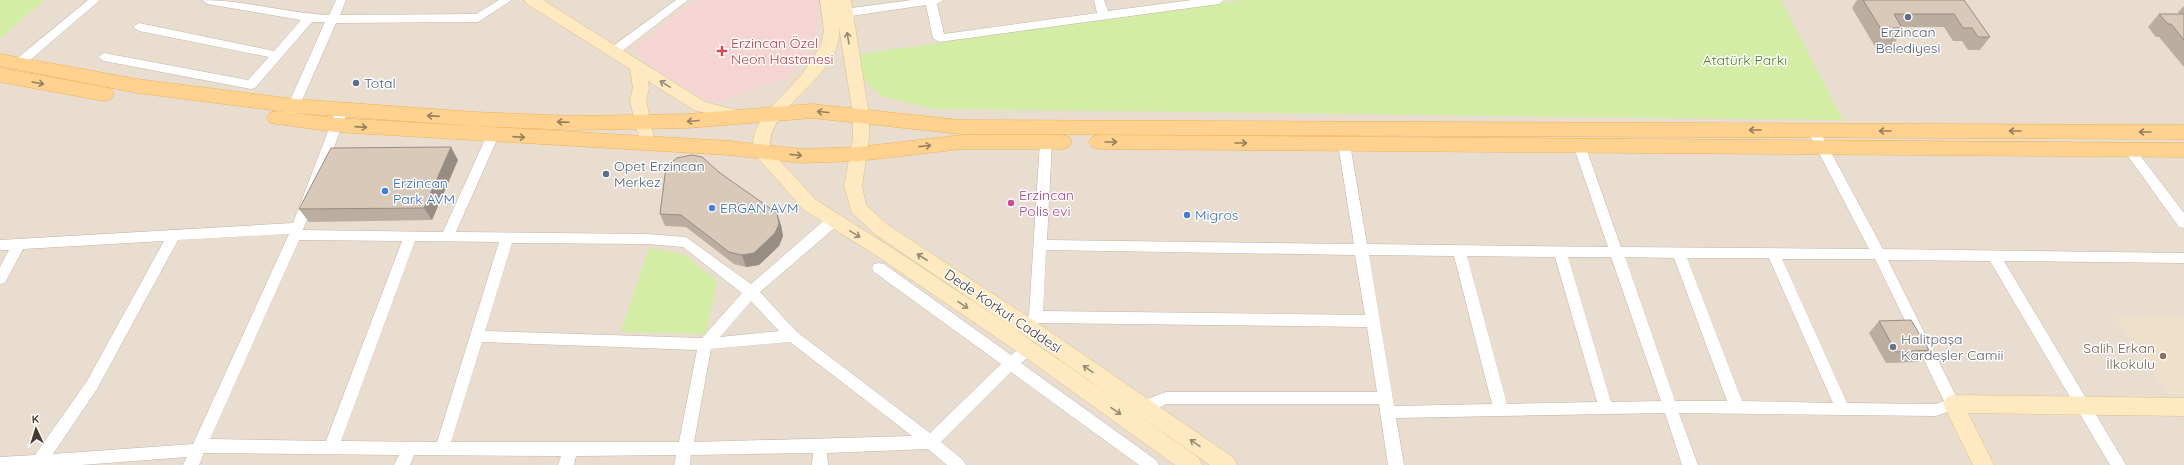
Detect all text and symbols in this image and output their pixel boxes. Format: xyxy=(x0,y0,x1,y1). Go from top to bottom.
marker: Erzincan Belediyesi xyxy=(1903,12,1913,22)
place label: Erzincan Belediyesi xyxy=(1876,23,1940,57)
one-way arrow xyxy=(844,32,852,45)
place label: Erzincan Özel Neon Hastanesi xyxy=(731,34,833,68)
marker: Erzincan Özel Neon Hastanesi xyxy=(716,45,728,57)
park label: Atatürk Parkı xyxy=(1703,51,1787,69)
place label: Total xyxy=(364,74,396,92)
marker: Total xyxy=(351,78,361,88)
one-way arrow xyxy=(31,79,44,87)
one-way arrow xyxy=(660,80,671,88)
one-way arrow xyxy=(816,108,829,115)
one-way arrow xyxy=(427,113,440,120)
one-way arrow xyxy=(687,117,700,124)
one-way arrow xyxy=(557,119,570,126)
one-way arrow xyxy=(354,123,367,131)
one-way arrow xyxy=(1749,126,1762,134)
one-way arrow xyxy=(1879,127,1892,135)
one-way arrow xyxy=(2009,127,2022,135)
one-way arrow xyxy=(2139,128,2152,136)
one-way arrow xyxy=(512,133,525,140)
one-way arrow xyxy=(1104,138,1117,146)
one-way arrow xyxy=(1234,139,1247,147)
one-way arrow xyxy=(918,143,931,150)
one-way arrow xyxy=(789,152,802,159)
place label: Opet Erzincan Merkez xyxy=(614,157,705,191)
marker: Opet Erzincan Merkez xyxy=(601,169,611,179)
place label: Erzincan Park AVM xyxy=(393,174,455,208)
marker: Erzincan Park AVM xyxy=(380,186,390,196)
place label: Erzincan Polis evi xyxy=(1019,186,1074,220)
marker: Erzincan Polis evi xyxy=(1006,198,1016,208)
place label: ERGAN AVM xyxy=(720,199,799,217)
marker: ERGAN AVM xyxy=(707,203,717,213)
place label: Migros xyxy=(1195,206,1238,224)
marker: Migros xyxy=(1182,210,1192,220)
one-way arrow xyxy=(849,231,861,239)
one-way arrow xyxy=(917,253,928,261)
street label: Dede Korkut Caddesi xyxy=(941,265,1065,357)
one-way arrow xyxy=(958,301,969,309)
place label: Halitpaşa Kardeşler Camii xyxy=(1901,330,2004,364)
place label: Salih Erkan İlkokulu xyxy=(2083,339,2155,373)
marker: Halitpaşa Kardeşler Camii xyxy=(1888,342,1898,352)
marker: Salih Erkan İlkokulu xyxy=(2158,351,2168,361)
one-way arrow xyxy=(1083,365,1094,373)
one-way arrow xyxy=(1111,407,1122,415)
north arrow xyxy=(16,409,56,449)
text: K xyxy=(31,412,39,426)
one-way arrow xyxy=(1190,439,1201,447)

